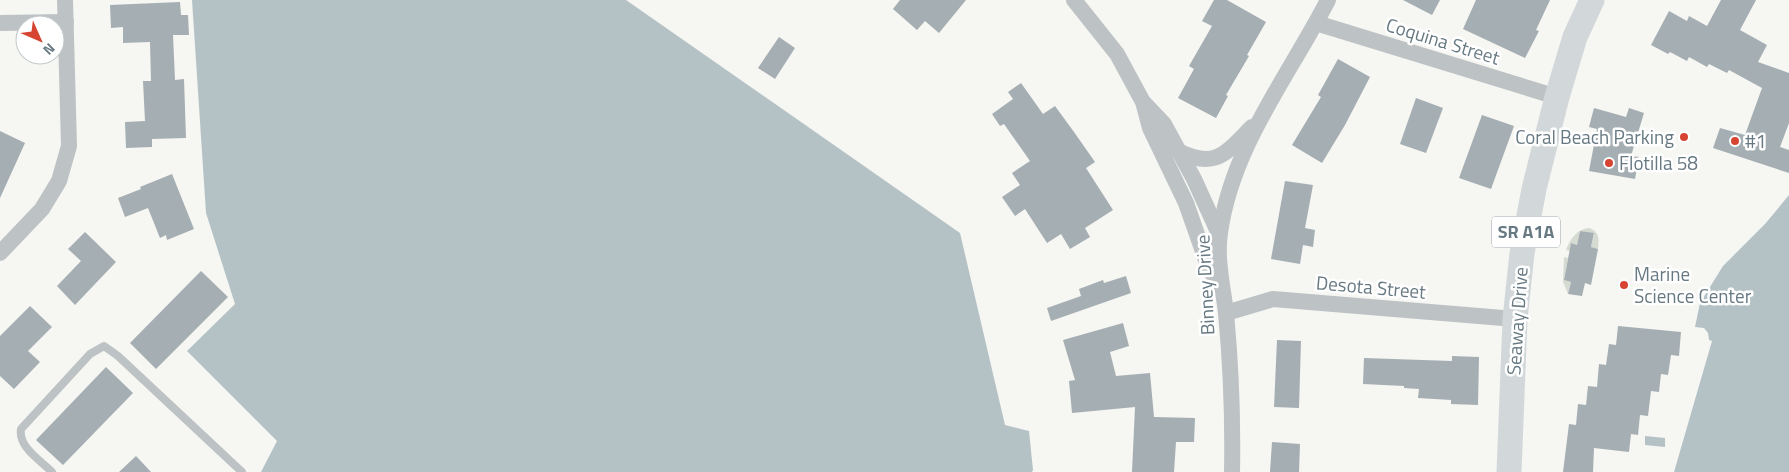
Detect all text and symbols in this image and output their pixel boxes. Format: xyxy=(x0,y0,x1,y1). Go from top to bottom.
street label: Coquina Street xyxy=(1383,10,1504,72)
north arrow xyxy=(15,15,65,65)
text: N xyxy=(39,39,60,60)
place label: Coral Beach Parking xyxy=(1515,122,1674,151)
place label: #1 xyxy=(1745,126,1766,155)
marker: Coral Beach Parking xyxy=(1678,131,1690,143)
marker: #1 xyxy=(1729,135,1741,147)
place label: Flotilla 58 xyxy=(1619,148,1698,177)
marker: Flotilla 58 xyxy=(1603,157,1615,169)
road number: SR A1A xyxy=(1492,216,1560,248)
street label: Binney Drive xyxy=(1187,234,1222,336)
place label: Marine Science Center xyxy=(1634,259,1752,310)
street label: Seaway Drive xyxy=(1498,266,1535,376)
street label: Desota Street xyxy=(1315,267,1427,306)
marker: Marine Science Center xyxy=(1618,279,1630,291)

